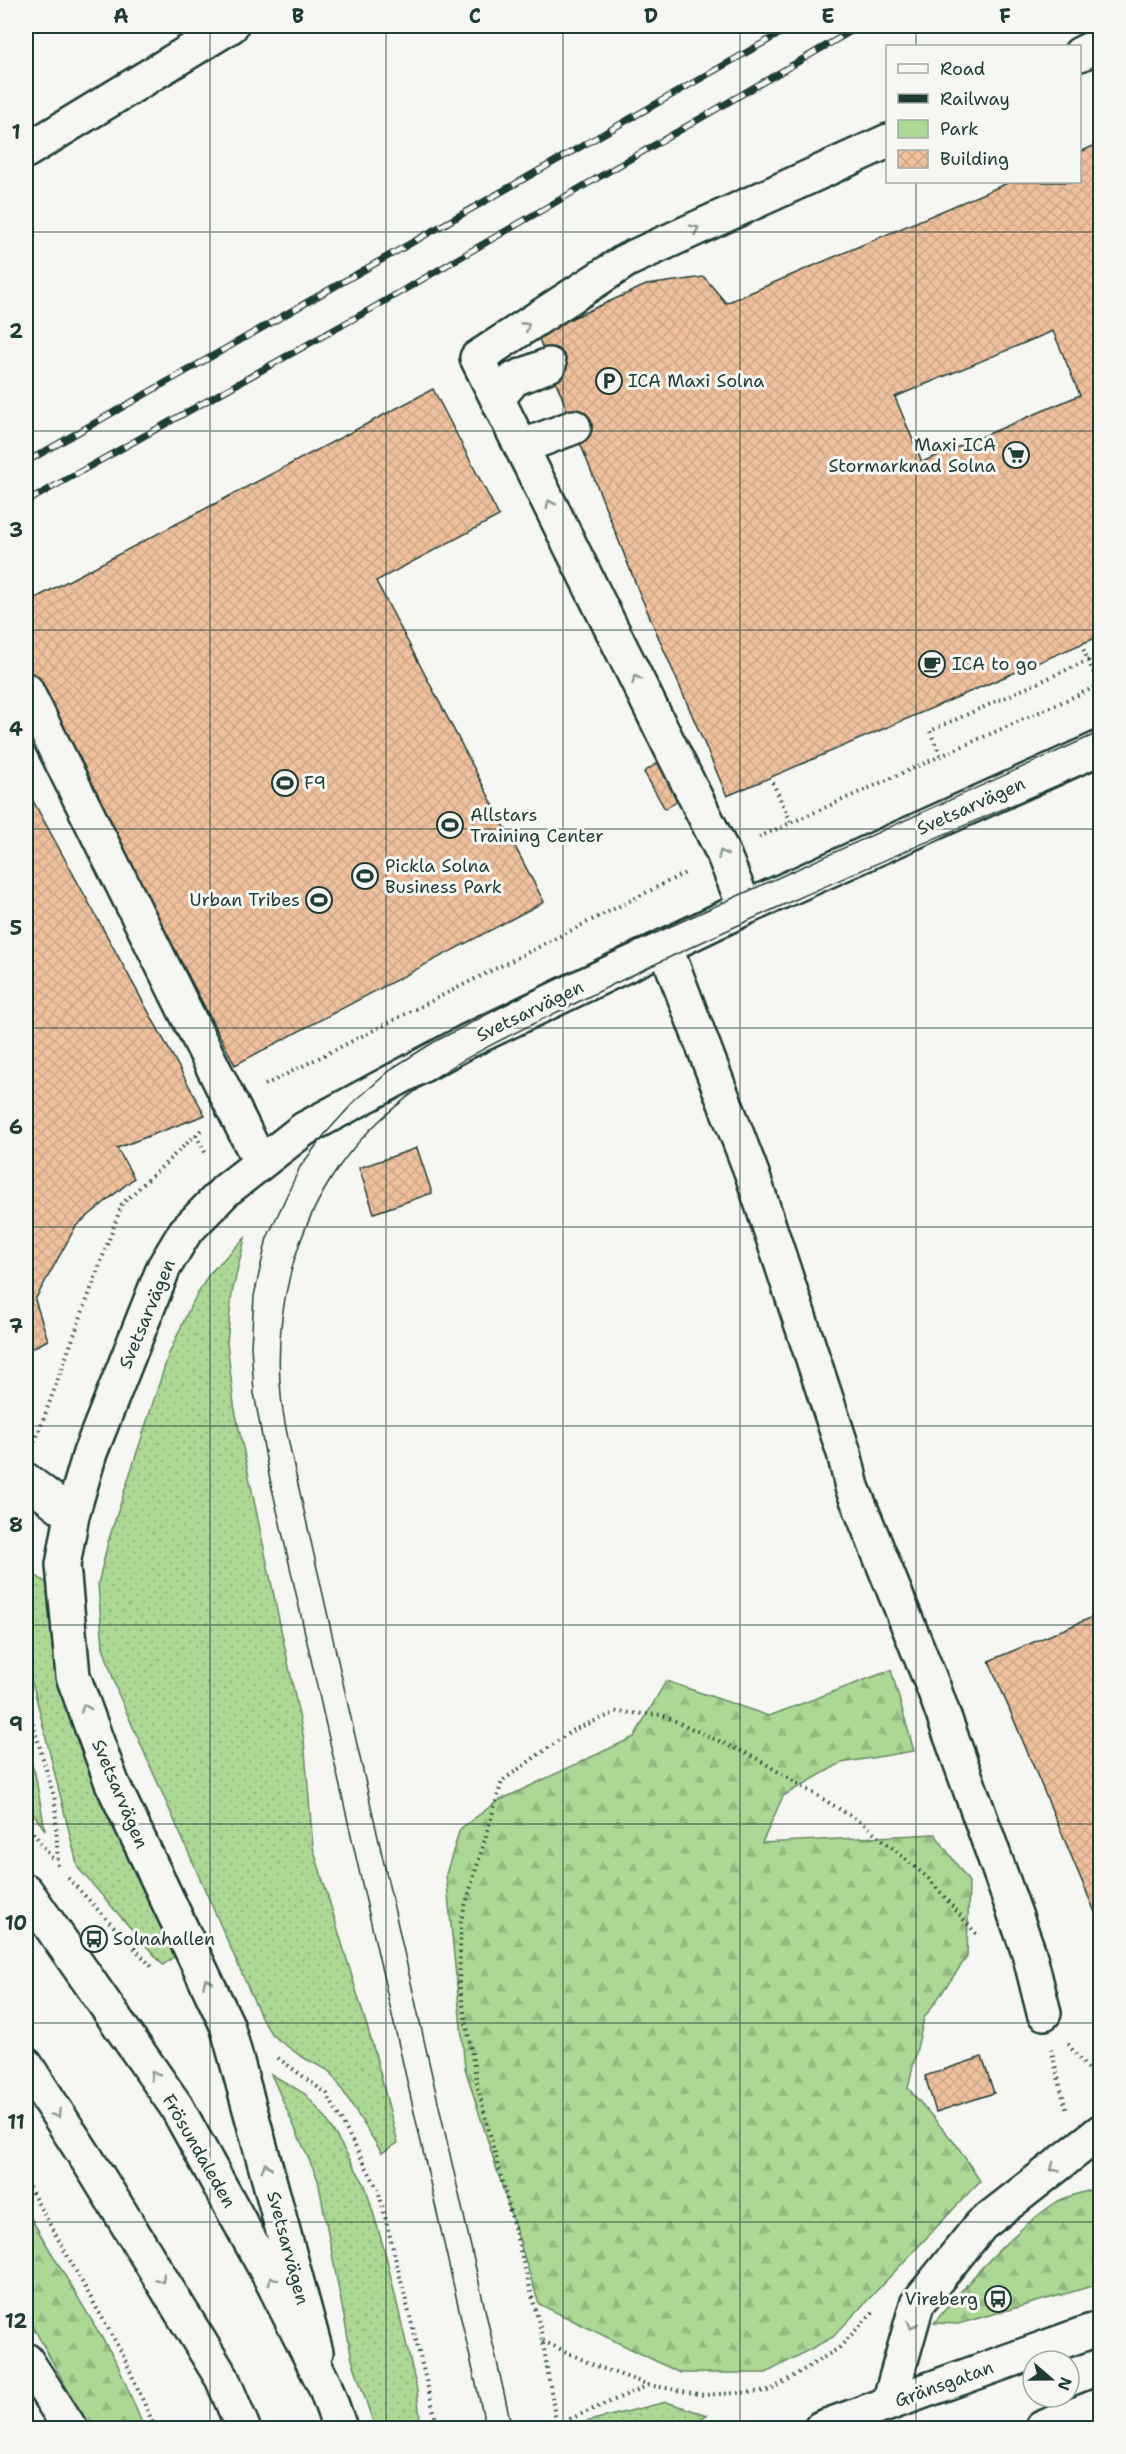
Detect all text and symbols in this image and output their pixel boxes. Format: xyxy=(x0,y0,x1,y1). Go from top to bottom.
text: A xyxy=(113,3,129,29)
text: B xyxy=(292,3,304,29)
text: C xyxy=(469,3,481,29)
text: D xyxy=(644,3,658,29)
text: E xyxy=(821,3,835,29)
text: F xyxy=(999,3,1011,29)
legend xyxy=(886,45,1081,183)
text: Road xyxy=(940,57,985,81)
text: Railway xyxy=(940,87,1010,111)
text: Park xyxy=(940,117,979,141)
text: 1 xyxy=(11,119,21,145)
text: Building xyxy=(940,147,1009,171)
one-way arrow xyxy=(688,224,699,236)
text: 2 xyxy=(9,318,23,344)
one-way arrow xyxy=(519,322,530,333)
parking icon: ICA Maxi Solna xyxy=(594,366,624,396)
place label: ICA Maxi Solna xyxy=(628,369,765,393)
place label: Maxi ICA Stormarknad Solna xyxy=(828,433,996,478)
supermarket icon: Maxi ICA Stormarknad Solna xyxy=(1001,440,1031,470)
one-way arrow xyxy=(546,500,557,510)
text: 3 xyxy=(9,517,23,543)
cafe icon: ICA to go xyxy=(917,649,947,679)
place label: ICA to go xyxy=(952,652,1037,676)
one-way arrow xyxy=(632,674,644,685)
text: 4 xyxy=(9,716,23,742)
sports icon: F9 xyxy=(270,768,300,798)
place label: F9 xyxy=(304,771,326,795)
street label: Svetsarvägen xyxy=(913,771,1029,841)
place label: Allstars Training Center xyxy=(470,803,604,848)
sports icon: Allstars Training Center xyxy=(435,810,465,840)
one-way arrow xyxy=(718,849,730,860)
place label: Pickla Solna Business Park xyxy=(385,854,502,899)
sports icon: Pickla Solna Business Park xyxy=(350,861,380,891)
sports icon: Urban Tribes xyxy=(304,885,334,915)
place label: Urban Tribes xyxy=(190,888,300,912)
text: 5 xyxy=(10,915,22,941)
street label: Svetsarvägen xyxy=(472,975,588,1047)
text: 6 xyxy=(9,1114,23,1140)
street label: Svetsarvägen xyxy=(113,1256,181,1372)
text: 7 xyxy=(9,1313,23,1339)
text: 8 xyxy=(9,1512,23,1538)
one-way arrow xyxy=(79,1703,92,1714)
text: 9 xyxy=(9,1711,23,1737)
street label: Svetsarvägen xyxy=(86,1736,154,1852)
text: 10 xyxy=(5,1910,27,1936)
bus stop icon: Solnahallen xyxy=(79,1924,109,1954)
place label: Solnahallen xyxy=(113,1927,215,1951)
one-way arrow xyxy=(202,1978,214,1989)
one-way arrow xyxy=(150,2071,161,2082)
street label: Frösundaleden xyxy=(157,2090,241,2212)
one-way arrow xyxy=(50,2108,62,2118)
text: 11 xyxy=(7,2109,25,2135)
one-way arrow xyxy=(1050,2160,1061,2171)
one-way arrow xyxy=(261,2162,273,2173)
street label: Svetsarvägen xyxy=(261,2189,315,2307)
one-way arrow xyxy=(154,2273,166,2283)
one-way arrow xyxy=(268,2276,279,2287)
bus stop icon: Vireberg xyxy=(983,2284,1013,2314)
place label: Vireberg xyxy=(904,2287,978,2311)
text: 12 xyxy=(5,2308,27,2334)
one-way arrow xyxy=(906,2319,919,2329)
north arrow xyxy=(1021,2349,1081,2409)
street label: Gränsgatan xyxy=(891,2355,997,2413)
text: N xyxy=(1053,2374,1077,2394)

